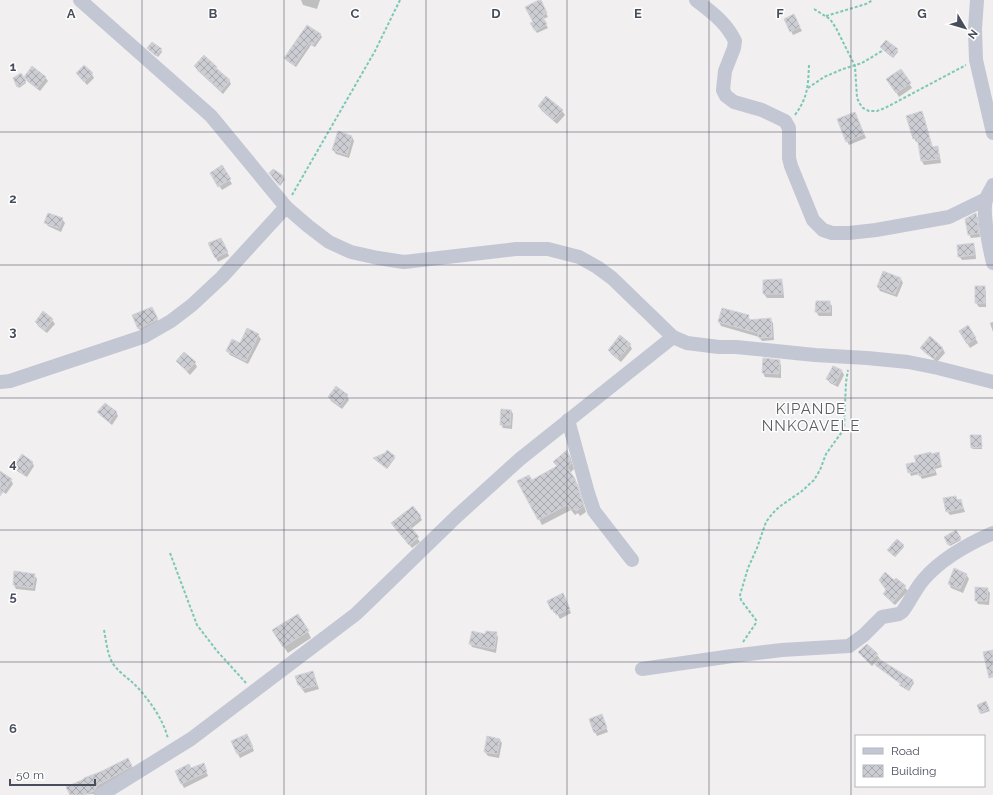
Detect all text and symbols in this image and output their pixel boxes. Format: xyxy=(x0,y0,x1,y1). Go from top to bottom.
text: A xyxy=(67,6,76,21)
text: B xyxy=(209,6,218,21)
text: C xyxy=(351,6,360,21)
text: D xyxy=(491,6,501,21)
text: E xyxy=(634,6,642,21)
text: F xyxy=(776,6,784,21)
text: G xyxy=(917,6,927,21)
north arrow xyxy=(945,8,985,48)
text: N xyxy=(965,27,980,41)
text: 1 xyxy=(10,59,17,74)
text: 2 xyxy=(9,191,17,206)
text: 3 xyxy=(9,324,17,339)
district label: KIPANDE NNKOAVELE xyxy=(762,400,860,435)
text: 4 xyxy=(9,456,17,471)
text: 5 xyxy=(9,589,17,604)
text: 6 xyxy=(9,721,17,736)
legend xyxy=(855,735,985,787)
text: Road xyxy=(891,744,920,758)
scale bar xyxy=(10,761,95,787)
text: Building xyxy=(891,764,937,778)
text: 50 m xyxy=(16,768,44,782)

